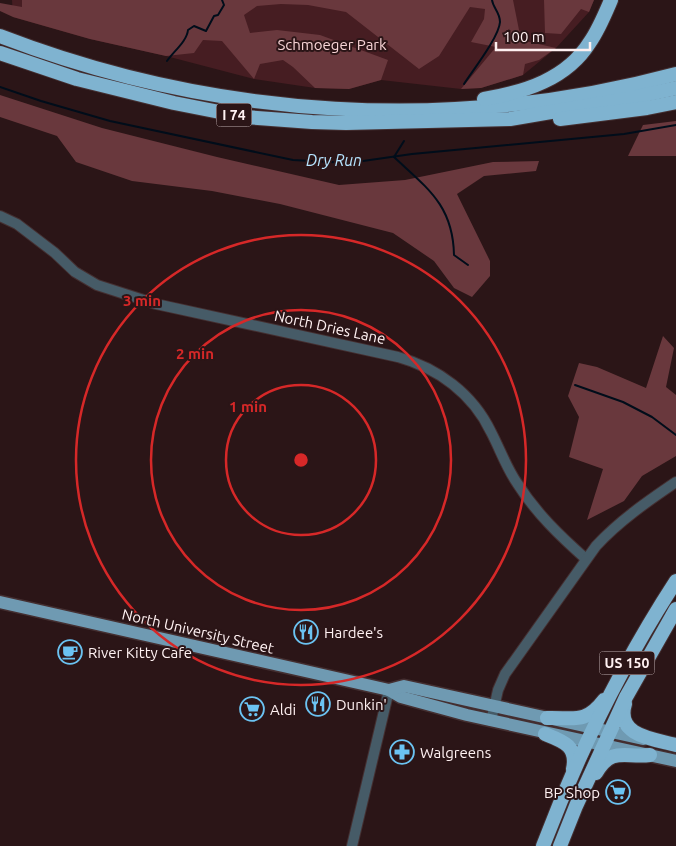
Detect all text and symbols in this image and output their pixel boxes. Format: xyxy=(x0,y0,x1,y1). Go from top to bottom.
scale bar xyxy=(496,20,590,52)
text: 100 m xyxy=(503,28,545,45)
park label: Schmoeger Park xyxy=(277,36,387,53)
road number: I 74 xyxy=(216,104,252,126)
water label: Dry Run xyxy=(306,151,362,169)
text: 3 min xyxy=(123,292,161,309)
street label: North Dries Lane xyxy=(273,307,387,347)
text: 2 min xyxy=(176,345,214,362)
text: 1 min xyxy=(229,398,267,415)
centre of rings xyxy=(292,451,310,469)
street label: North University Street xyxy=(120,605,276,657)
restaurant icon: Hardee's xyxy=(293,619,319,645)
place label: Hardee's xyxy=(324,624,383,641)
cafe icon: River Kitty Cafe xyxy=(57,639,83,665)
place label: River Kitty Cafe xyxy=(88,644,192,661)
road number: US 150 xyxy=(600,651,654,674)
restaurant icon: Dunkin' xyxy=(305,691,331,717)
supermarket icon: Aldi xyxy=(239,696,265,722)
place label: Dunkin' xyxy=(336,696,387,713)
place label: Aldi xyxy=(270,701,296,718)
pharmacy icon: Walgreens xyxy=(389,739,415,765)
place label: Walgreens xyxy=(420,744,491,761)
supermarket icon: BP Shop xyxy=(605,779,631,805)
place label: BP Shop xyxy=(544,784,600,801)

